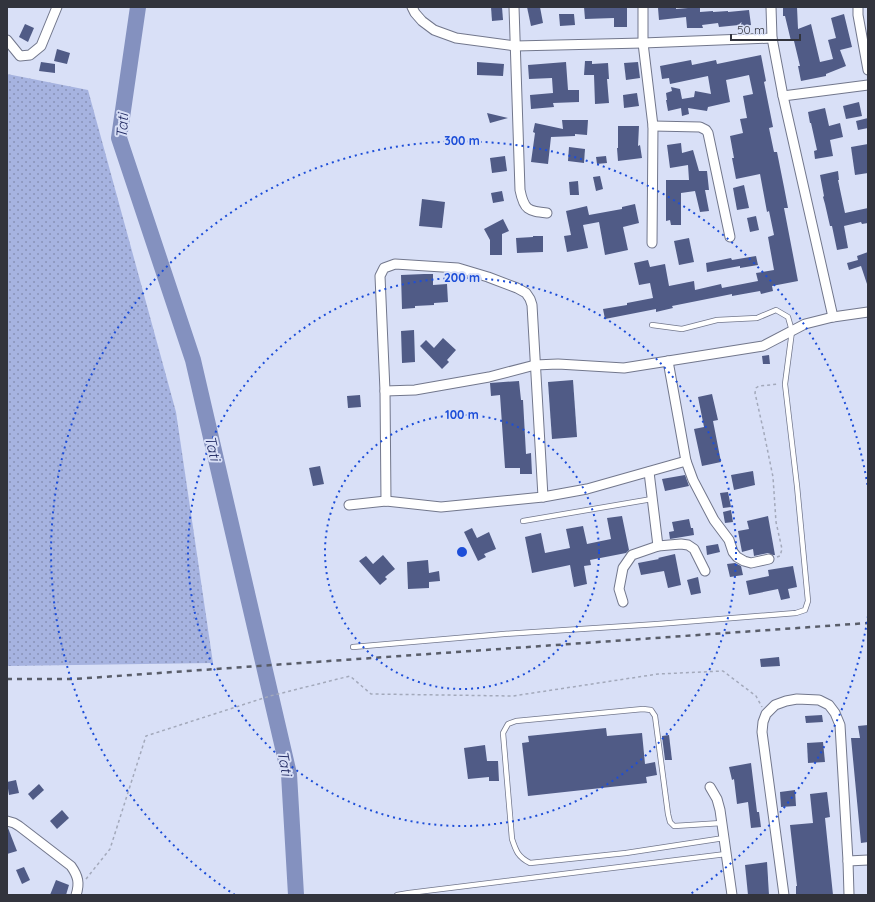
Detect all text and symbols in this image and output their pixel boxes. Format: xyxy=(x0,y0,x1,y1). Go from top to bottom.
scale bar xyxy=(731,16,800,42)
text: 50 m xyxy=(737,22,765,37)
water label: Tati xyxy=(112,111,132,139)
text: 300 m xyxy=(444,133,480,148)
text: 200 m xyxy=(444,270,480,285)
text: 100 m xyxy=(445,407,479,422)
water label: Tati xyxy=(201,434,225,464)
centre of rings xyxy=(455,545,469,559)
water label: Tati xyxy=(273,749,297,779)

